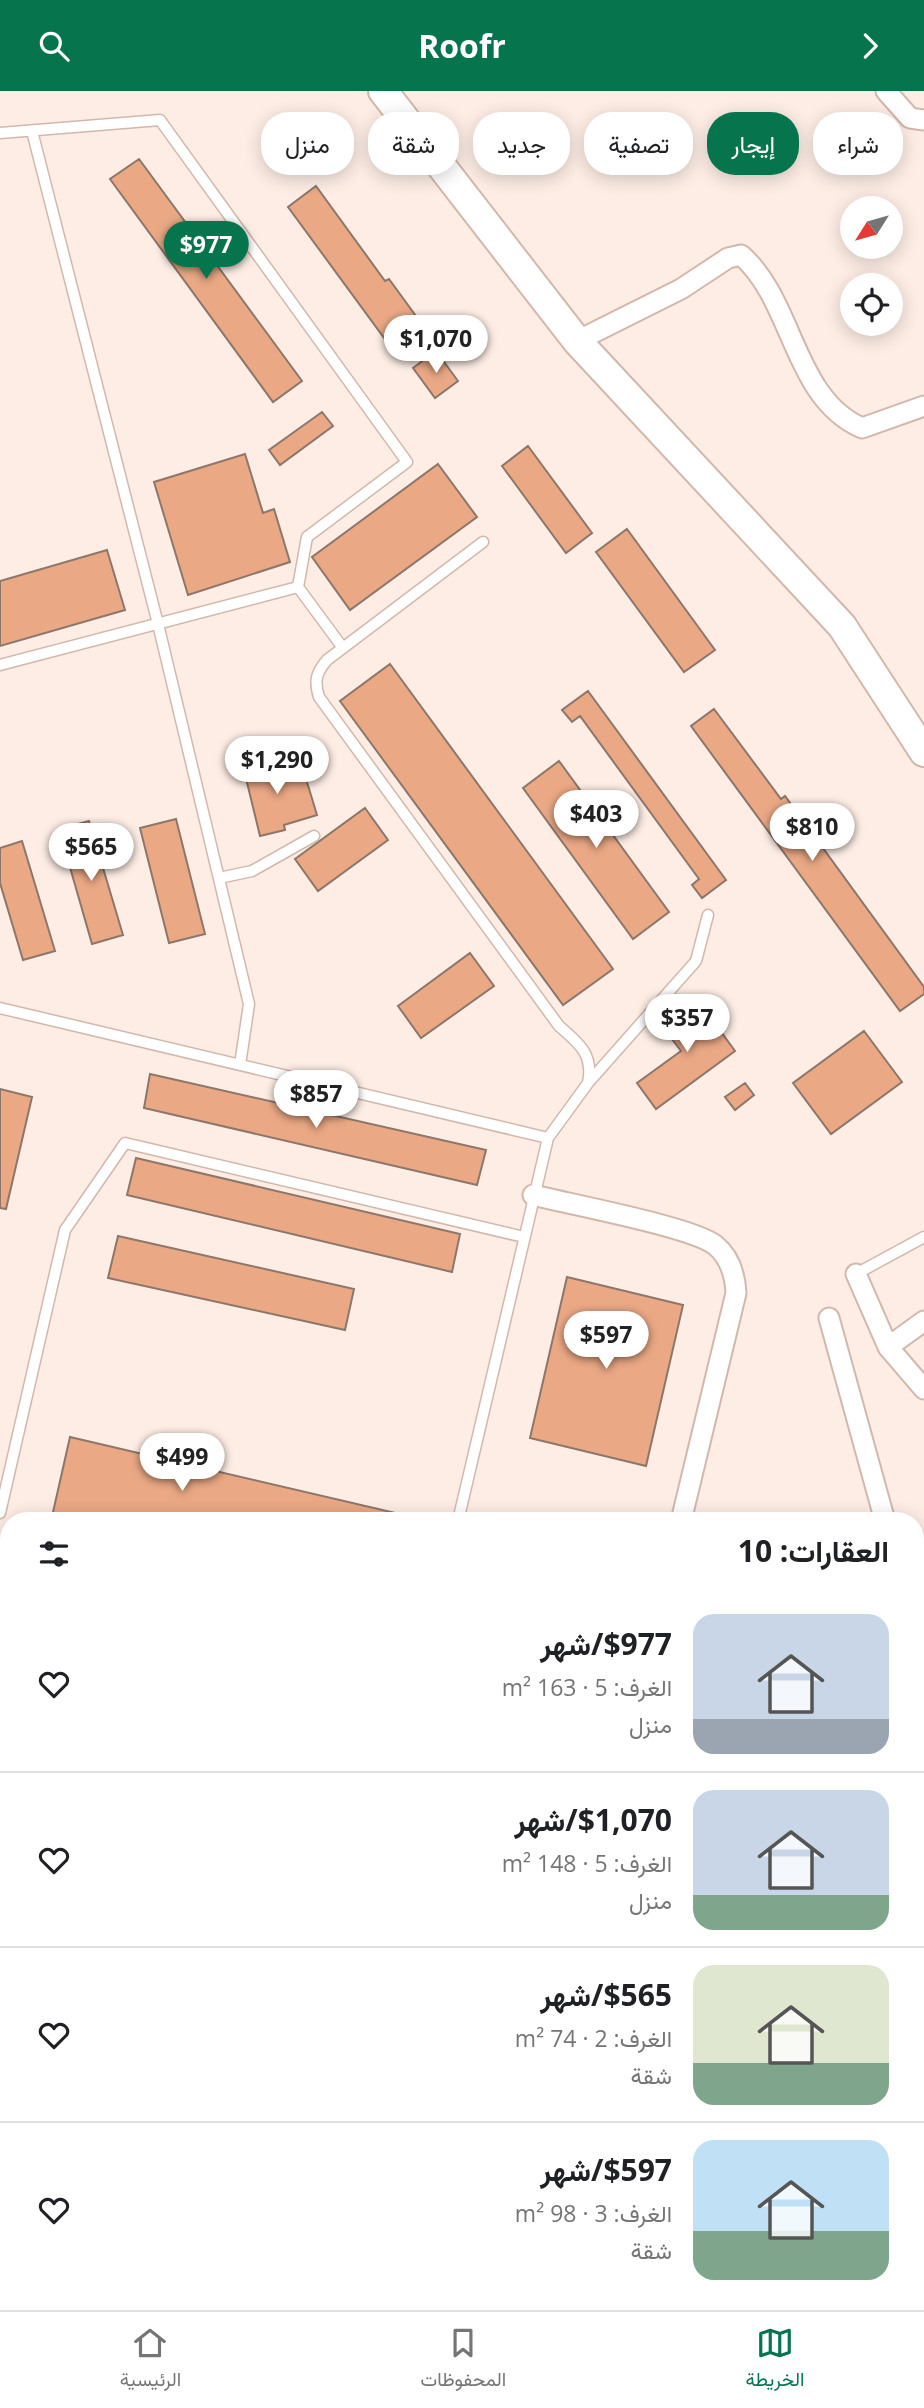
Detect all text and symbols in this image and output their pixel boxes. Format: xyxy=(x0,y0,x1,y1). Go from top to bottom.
text: Roofr xyxy=(418,24,506,67)
icon: search xyxy=(35,27,73,65)
icon: forward xyxy=(851,27,889,65)
chip: منزل xyxy=(261,112,354,175)
chip: شقة xyxy=(368,112,459,175)
chip: جديد xyxy=(473,112,570,175)
chip: تصفية xyxy=(584,112,693,175)
chip: إيجار xyxy=(707,112,799,175)
chip: شراء xyxy=(813,112,903,175)
north arrow xyxy=(840,196,903,259)
map controls xyxy=(840,196,903,336)
pin: $977 xyxy=(165,221,247,281)
text: $977 xyxy=(180,228,232,260)
button: locate xyxy=(840,273,903,336)
pin: $1,070 xyxy=(379,315,493,375)
text: $1,070 xyxy=(400,322,472,354)
pin: $1,290 xyxy=(220,737,334,796)
text: $1,290 xyxy=(241,743,313,775)
pin: $403 xyxy=(555,791,637,850)
text: $403 xyxy=(570,797,622,829)
pin: $810 xyxy=(771,803,853,863)
text: $810 xyxy=(786,810,838,842)
pin: $565 xyxy=(50,823,132,883)
text: $565 xyxy=(65,830,117,862)
pin: $357 xyxy=(646,995,728,1054)
text: $357 xyxy=(661,1001,713,1033)
pin: $857 xyxy=(275,1070,357,1130)
text: $857 xyxy=(290,1077,342,1109)
pin: $597 xyxy=(565,1311,647,1371)
text: $597 xyxy=(580,1318,632,1350)
pin: $499 xyxy=(141,1433,223,1493)
text: $499 xyxy=(156,1440,208,1472)
text: العقارات: 10 xyxy=(738,1530,889,1571)
icon: filters xyxy=(35,1535,73,1573)
text: $977/شهر xyxy=(540,1623,672,1664)
icon: home xyxy=(749,1642,833,1726)
icon: heart xyxy=(35,1665,73,1703)
text: الغرف: 5 · 163 m² xyxy=(502,1671,672,1703)
text: منزل xyxy=(629,1708,672,1740)
text: $1,070/شهر xyxy=(514,1799,672,1840)
icon: home xyxy=(749,1818,833,1902)
icon: heart xyxy=(35,1841,73,1879)
text: الغرف: 5 · 148 m² xyxy=(502,1847,672,1879)
text: منزل xyxy=(629,1884,672,1916)
text: $565/شهر xyxy=(540,1974,672,2015)
icon: home xyxy=(749,1993,833,2077)
icon: heart xyxy=(35,2016,73,2054)
text: الغرف: 2 · 74 m² xyxy=(515,2022,672,2054)
text: شقة xyxy=(630,2059,672,2091)
text: $597/شهر xyxy=(540,2149,672,2190)
icon: home xyxy=(749,2168,833,2252)
icon: heart xyxy=(35,2191,73,2229)
text: الغرف: 3 · 98 m² xyxy=(515,2197,672,2229)
text: شقة xyxy=(630,2234,672,2266)
tab: الرئيسية xyxy=(120,2324,181,2396)
tab: المحفوظات xyxy=(421,2324,506,2396)
tab: الخريطة xyxy=(746,2324,804,2396)

